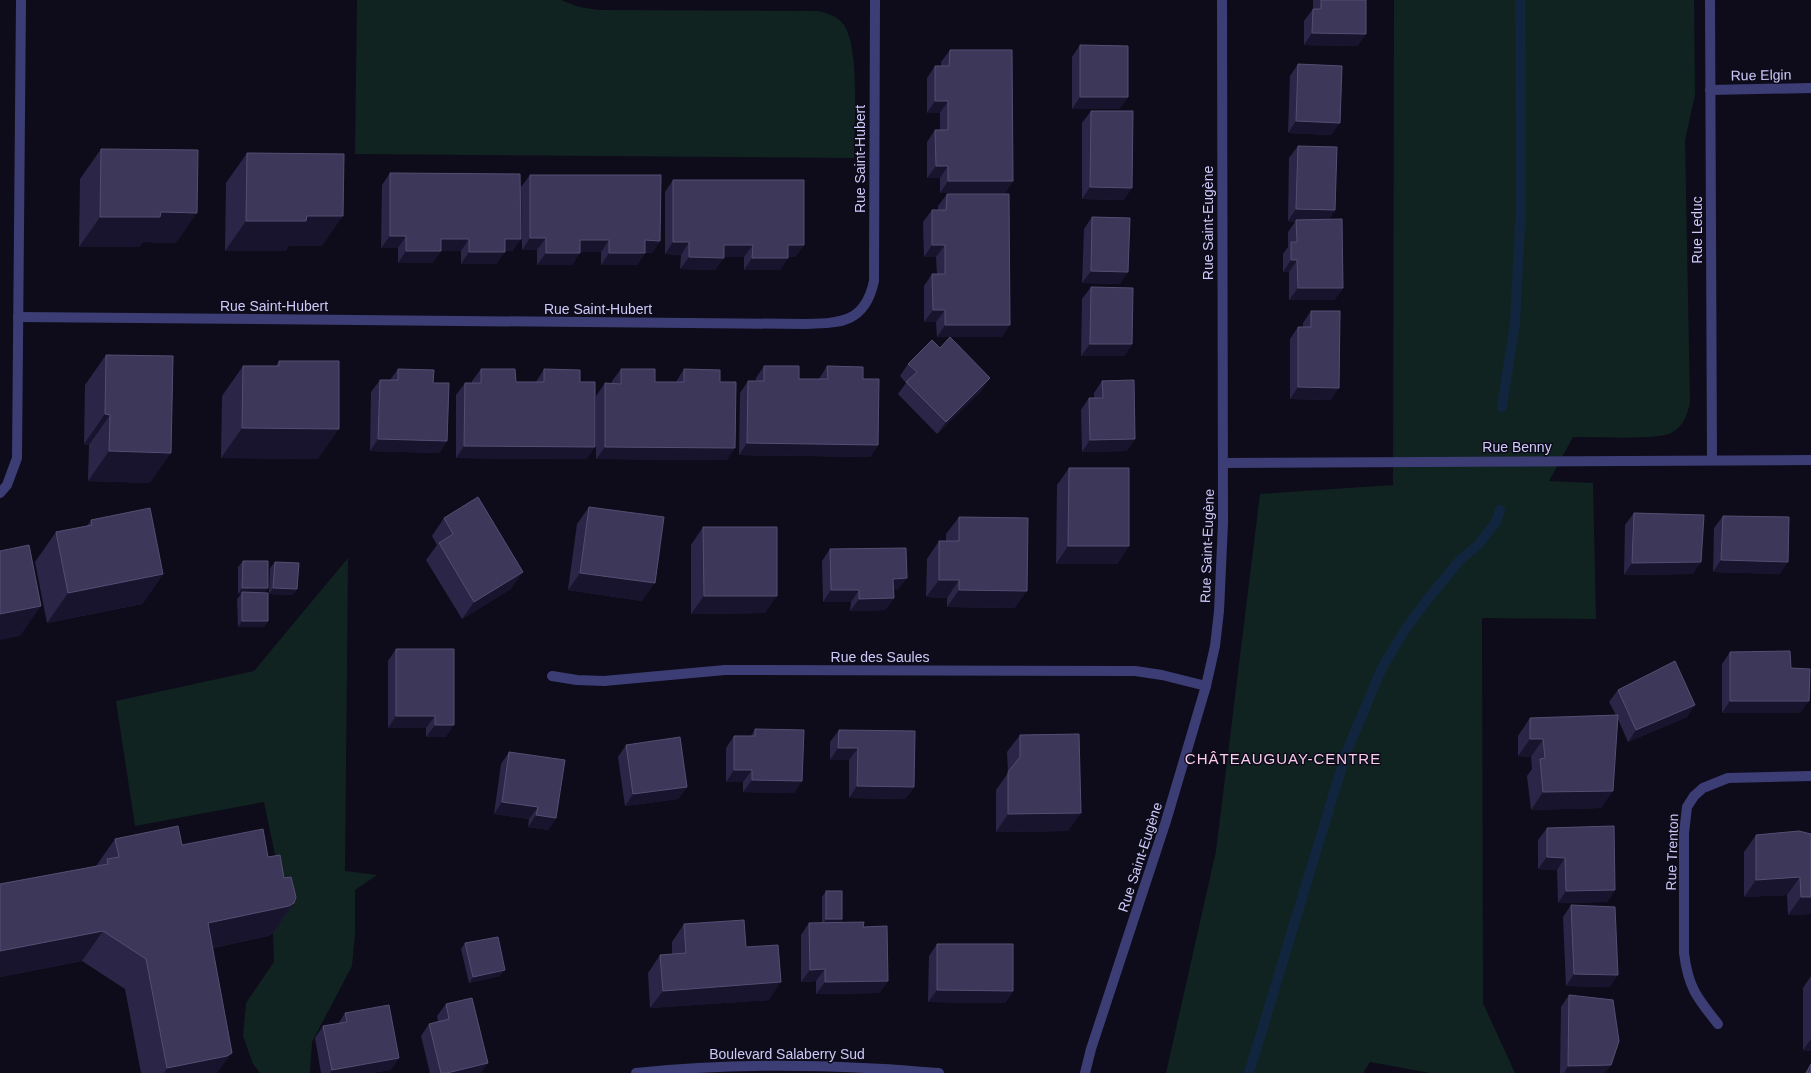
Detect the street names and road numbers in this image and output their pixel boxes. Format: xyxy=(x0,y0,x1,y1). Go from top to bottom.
street label: Rue Elgin xyxy=(1731,66,1791,84)
street label: Rue Saint-Hubert xyxy=(852,105,868,213)
street label: Rue Saint-Eugène xyxy=(1200,166,1216,280)
street label: Rue Leduc xyxy=(1689,196,1705,264)
street label: Rue Saint-Hubert xyxy=(220,298,328,314)
street label: Rue Saint-Hubert xyxy=(544,301,652,317)
street label: Rue Benny xyxy=(1482,439,1552,455)
street label: Rue Saint-Eugène xyxy=(1197,488,1217,603)
street label: Rue des Saules xyxy=(831,649,929,665)
street label: Rue Saint-Eugène xyxy=(1115,800,1165,914)
street label: Rue Trenton xyxy=(1663,813,1681,891)
street label: Boulevard Salaberry Sud xyxy=(709,1046,865,1062)

